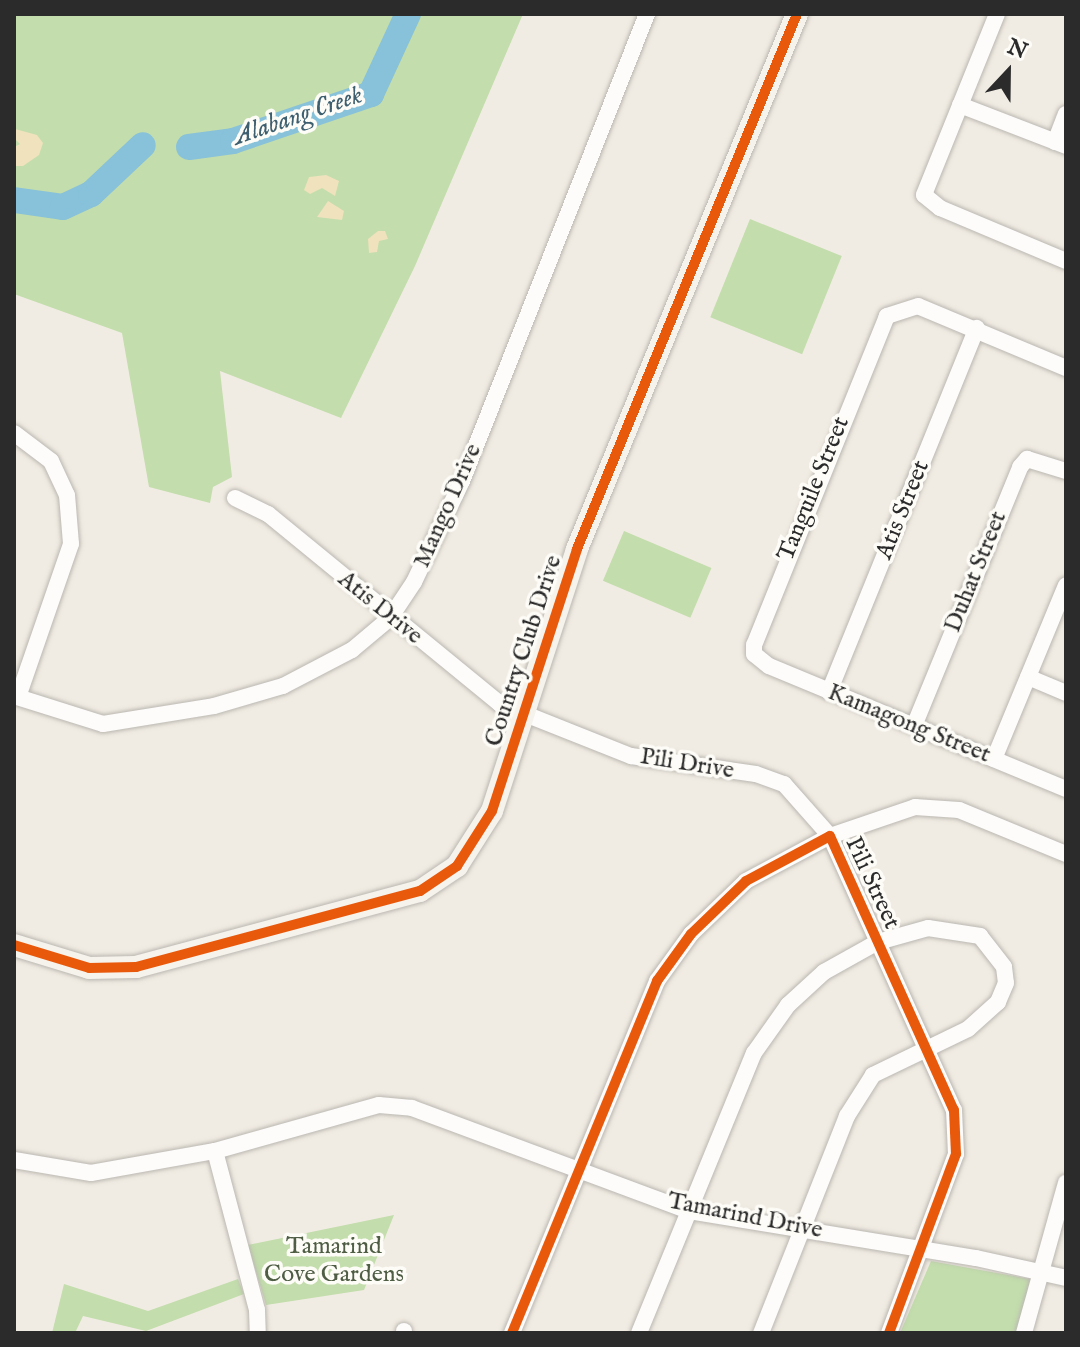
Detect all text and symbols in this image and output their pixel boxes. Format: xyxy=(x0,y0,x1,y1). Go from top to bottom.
north arrow xyxy=(968,32,1048,112)
text: N xyxy=(1003,33,1031,66)
water label: Alabang Creek xyxy=(230,79,366,153)
street label: Tanguile Street xyxy=(772,413,856,565)
street label: Mango Drive xyxy=(408,440,488,572)
street label: Atis Street xyxy=(870,456,936,564)
street label: Duhat Street xyxy=(939,507,1013,637)
street label: Country Club Drive xyxy=(480,552,568,750)
street label: Atis Drive xyxy=(332,565,428,651)
street label: Kamagong Street xyxy=(823,678,995,770)
street label: Pili Drive xyxy=(638,742,736,786)
street label: Pili Street xyxy=(838,832,906,934)
street label: Tamarind Drive xyxy=(665,1187,825,1245)
park label: Tamarind Cove Gardens xyxy=(264,1233,404,1289)

